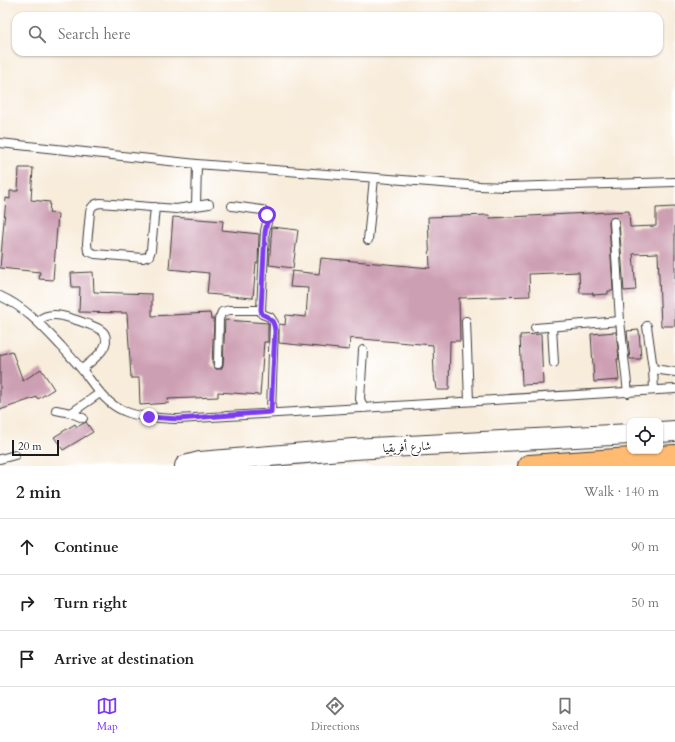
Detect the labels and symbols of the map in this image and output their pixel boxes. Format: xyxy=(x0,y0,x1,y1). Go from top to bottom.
route start xyxy=(258,206,276,224)
route end xyxy=(140,408,158,426)
scale bar xyxy=(12,438,59,457)
street label: شارع أفريقيا xyxy=(382,438,432,459)

